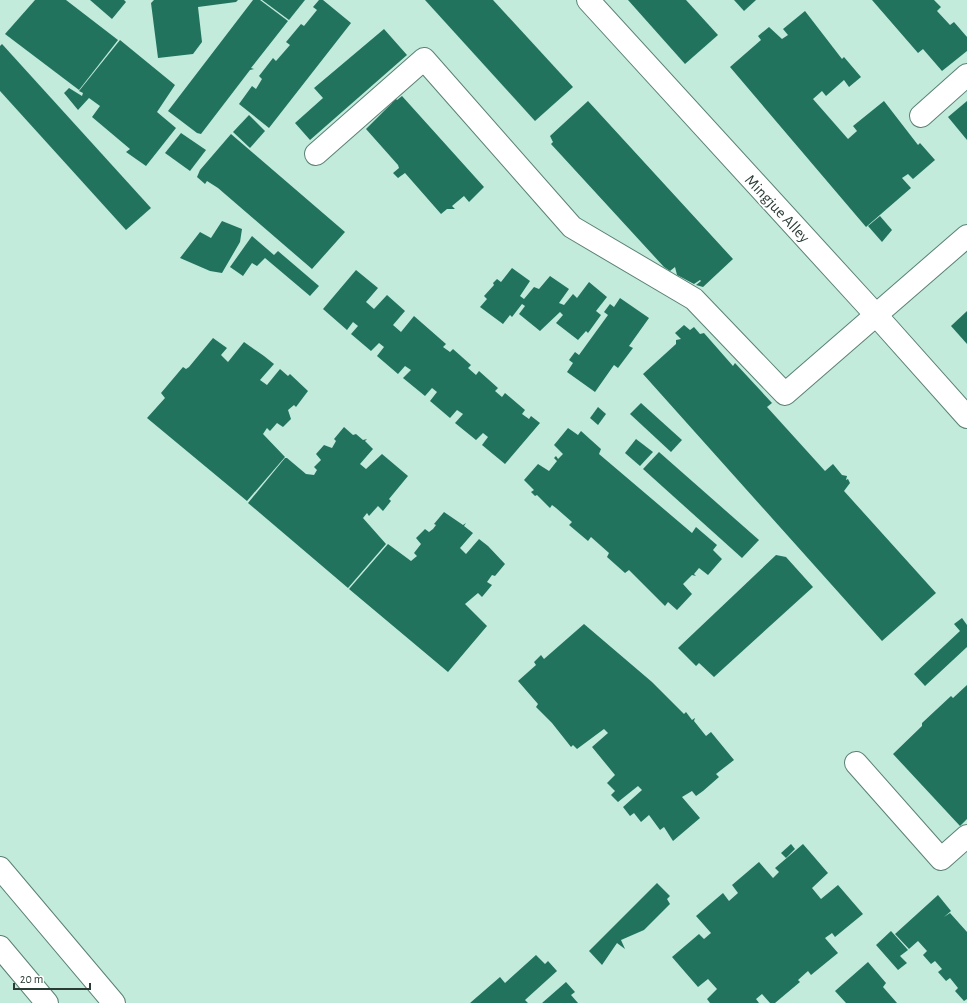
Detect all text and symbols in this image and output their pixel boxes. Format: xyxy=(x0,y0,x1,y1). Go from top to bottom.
street label: Mingjue Alley xyxy=(741,172,813,247)
scale bar xyxy=(14,965,90,991)
text: 20 m xyxy=(20,973,43,985)

